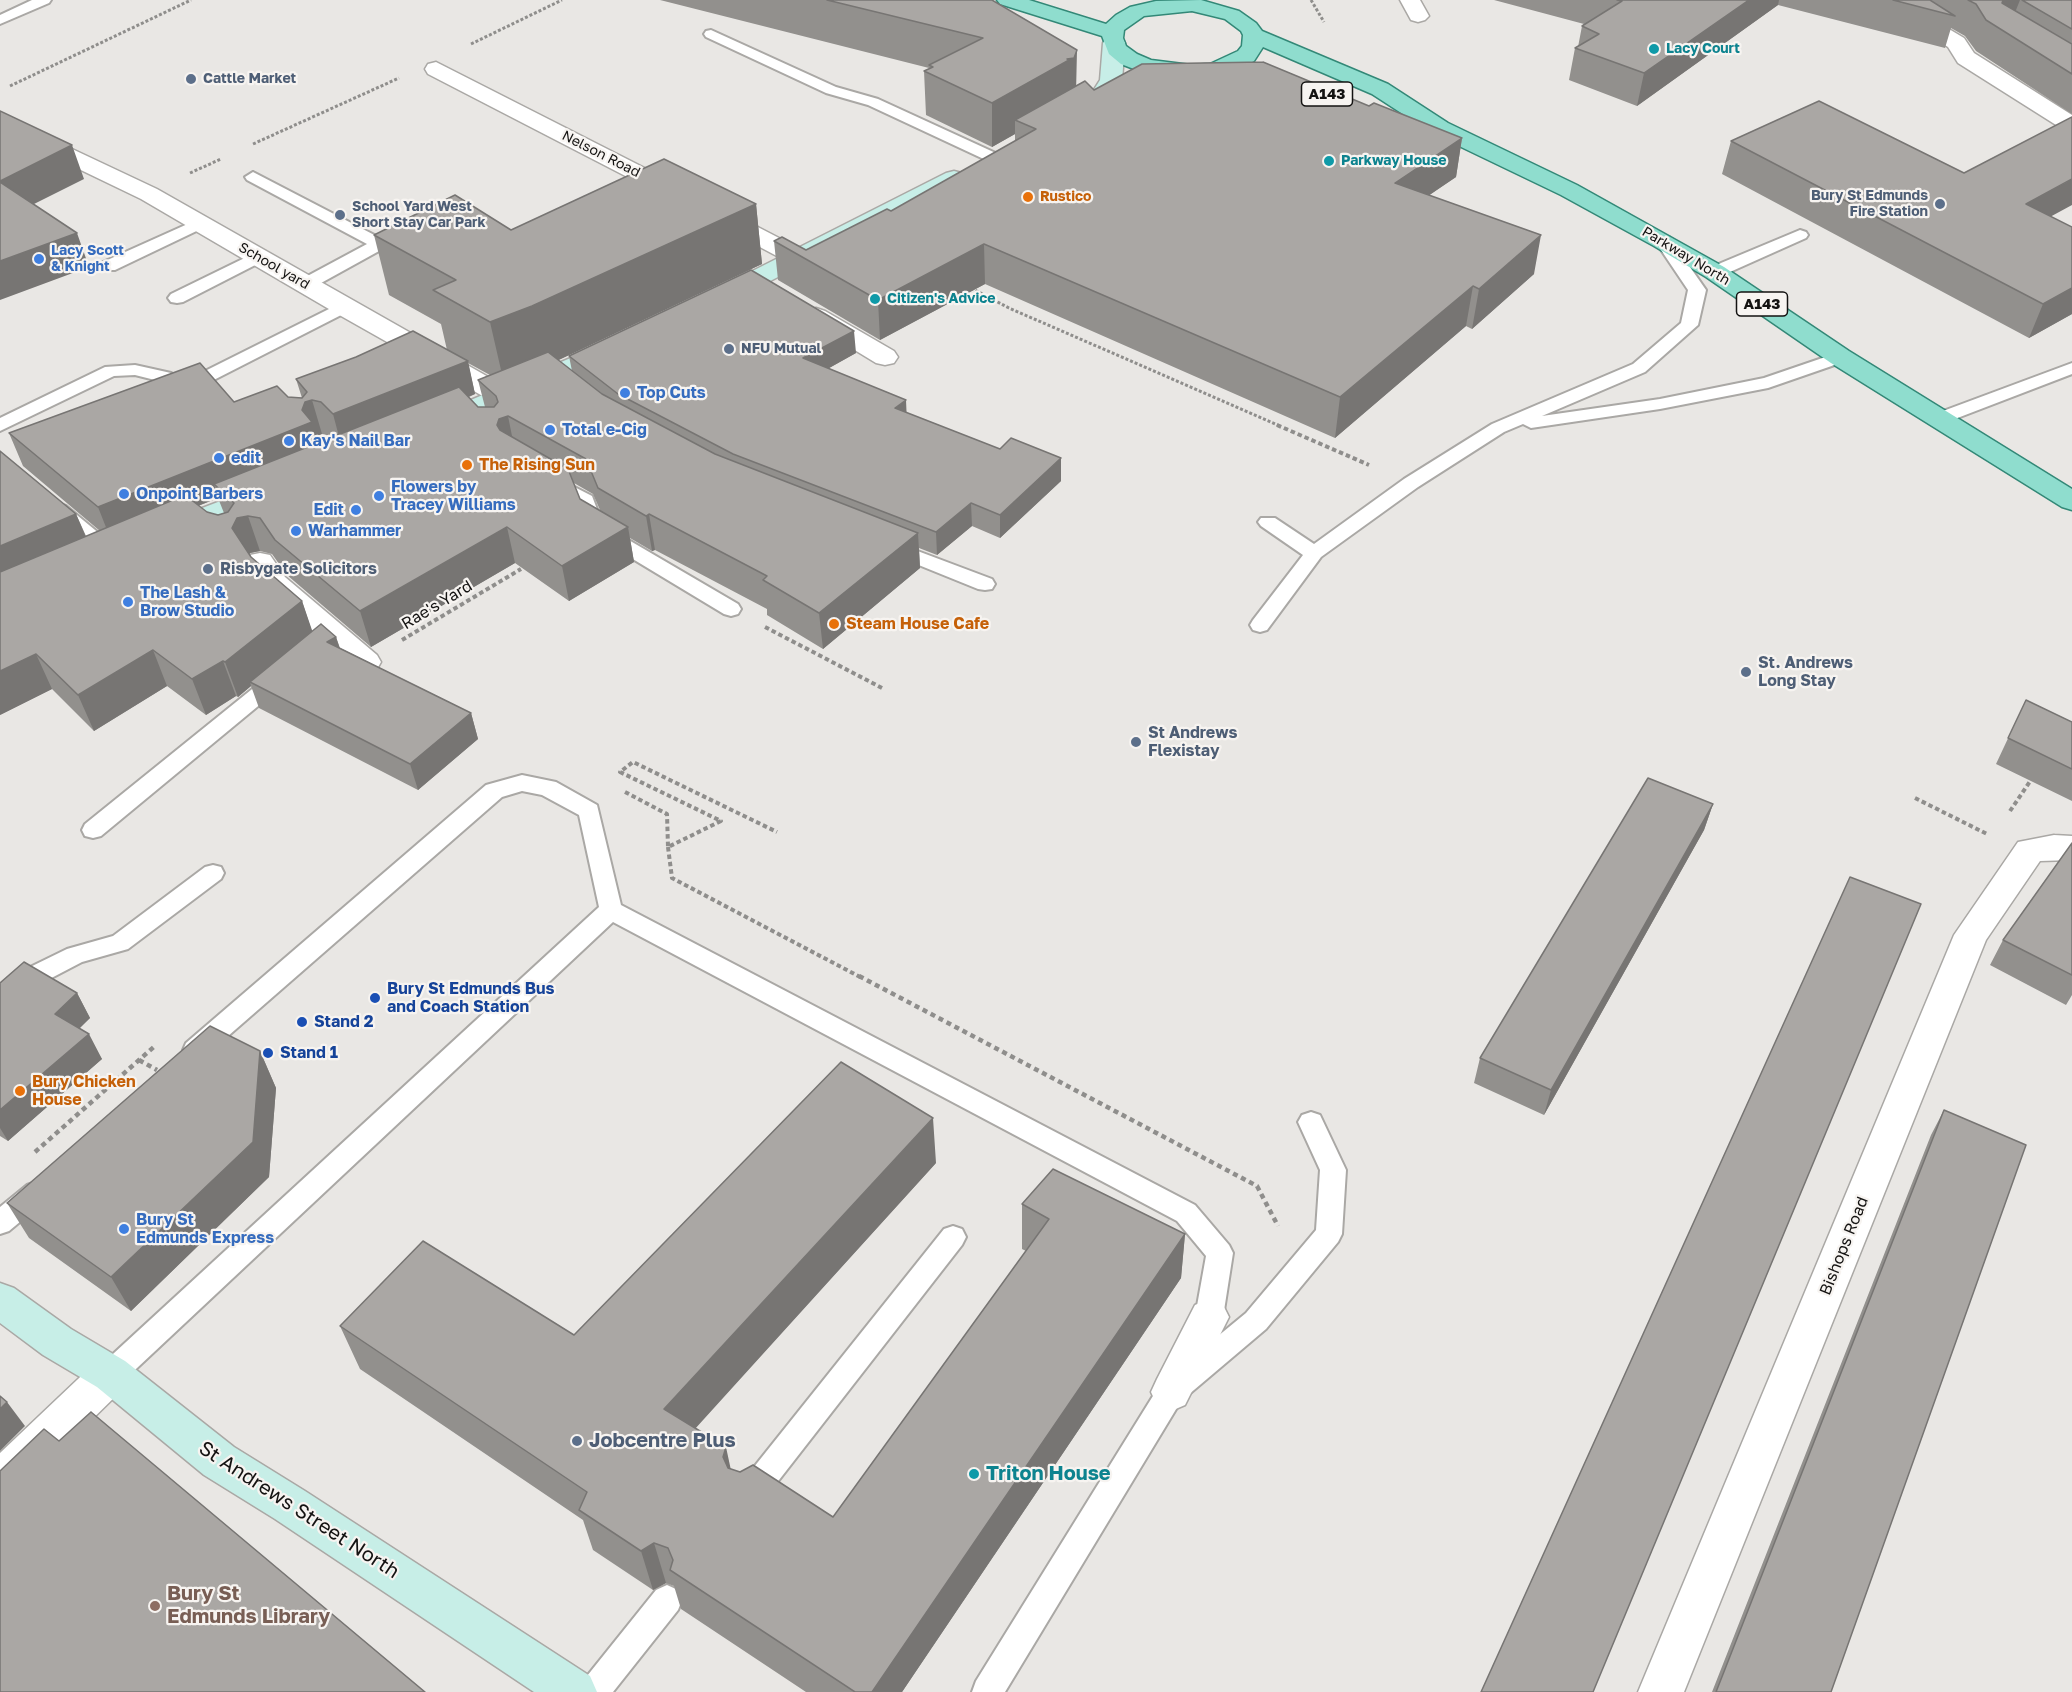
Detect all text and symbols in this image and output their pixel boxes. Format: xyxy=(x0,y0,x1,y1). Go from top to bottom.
place label: Lacy Court xyxy=(1666,41,1740,57)
marker: Lacy Court xyxy=(1647,42,1661,56)
place label: Cattle Market xyxy=(203,71,296,87)
marker: Cattle Market xyxy=(184,72,198,86)
road number: A143 xyxy=(1302,82,1352,106)
street label: Nelson Road xyxy=(559,127,643,181)
place label: Parkway House xyxy=(1341,153,1447,169)
marker: Parkway House xyxy=(1322,154,1336,168)
place label: Bury St Edmunds Fire Station xyxy=(1811,188,1928,220)
place label: Rustico xyxy=(1040,189,1092,205)
marker: Rustico xyxy=(1021,190,1035,204)
marker: Bury St Edmunds Fire Station xyxy=(1933,197,1947,211)
place label: School Yard West Short Stay Car Park xyxy=(352,199,486,232)
marker: School Yard West Short Stay Car Park xyxy=(333,208,347,222)
street label: Parkway North xyxy=(1639,223,1733,289)
street label: School yard xyxy=(235,239,313,293)
place label: Lacy Scott & Knight xyxy=(51,243,124,276)
marker: Lacy Scott & Knight xyxy=(32,252,46,266)
place label: Citizen's Advice xyxy=(887,291,996,307)
marker: Citizen's Advice xyxy=(868,292,882,306)
road number: A143 xyxy=(1736,292,1788,316)
place label: NFU Mutual xyxy=(741,341,821,357)
marker: NFU Mutual xyxy=(722,342,736,356)
place label: Top Cuts xyxy=(637,383,706,403)
marker: Top Cuts xyxy=(618,386,632,400)
place label: Total e-Cig xyxy=(562,420,647,440)
marker: Total e-Cig xyxy=(543,423,557,437)
place label: Kay's Nail Bar xyxy=(301,431,410,451)
marker: Kay's Nail Bar xyxy=(282,434,296,448)
place label: edit xyxy=(231,448,261,468)
marker: edit xyxy=(212,451,226,465)
place label: The Rising Sun xyxy=(479,455,595,475)
marker: The Rising Sun xyxy=(460,458,474,472)
place label: Flowers by Tracey Williams xyxy=(391,477,516,515)
place label: Onpoint Barbers xyxy=(136,484,263,504)
marker: Onpoint Barbers xyxy=(117,487,131,501)
marker: Flowers by Tracey Williams xyxy=(372,489,386,503)
place label: Edit xyxy=(313,500,344,520)
marker: Edit xyxy=(349,503,363,517)
place label: Warhammer xyxy=(308,521,401,541)
marker: Warhammer xyxy=(289,524,303,538)
place label: Risbygate Solicitors xyxy=(220,559,377,579)
marker: Risbygate Solicitors xyxy=(201,562,215,576)
street label: Rae's Yard xyxy=(398,576,476,634)
place label: The Lash & Brow Studio xyxy=(140,583,234,621)
marker: The Lash & Brow Studio xyxy=(121,595,135,609)
place label: Steam House Cafe xyxy=(846,614,989,634)
marker: Steam House Cafe xyxy=(827,617,841,631)
place label: St. Andrews Long Stay xyxy=(1758,653,1853,691)
marker: St. Andrews Long Stay xyxy=(1739,665,1753,679)
place label: St Andrews Flexistay xyxy=(1148,723,1237,761)
marker: St Andrews Flexistay xyxy=(1129,735,1143,749)
place label: Bury St Edmunds Bus and Coach Station xyxy=(387,979,555,1017)
marker: Bury St Edmunds Bus and Coach Station xyxy=(368,991,382,1005)
place label: Stand 2 xyxy=(314,1012,374,1032)
marker: Stand 2 xyxy=(295,1015,309,1029)
place label: Stand 1 xyxy=(280,1043,338,1063)
marker: Stand 1 xyxy=(261,1046,275,1060)
place label: Bury Chicken House xyxy=(32,1072,136,1110)
marker: Bury Chicken House xyxy=(13,1084,27,1098)
street label: Bishops Road xyxy=(1816,1194,1872,1298)
place label: Bury St Edmunds Express xyxy=(136,1210,274,1248)
marker: Bury St Edmunds Express xyxy=(117,1222,131,1236)
place label: Jobcentre Plus xyxy=(589,1429,736,1453)
marker: Jobcentre Plus xyxy=(570,1434,584,1448)
street label: St Andrews Street North xyxy=(194,1436,404,1584)
place label: Triton House xyxy=(986,1462,1111,1486)
marker: Triton House xyxy=(967,1467,981,1481)
place label: Bury St Edmunds Library xyxy=(167,1582,330,1629)
marker: Bury St Edmunds Library xyxy=(148,1599,162,1613)

